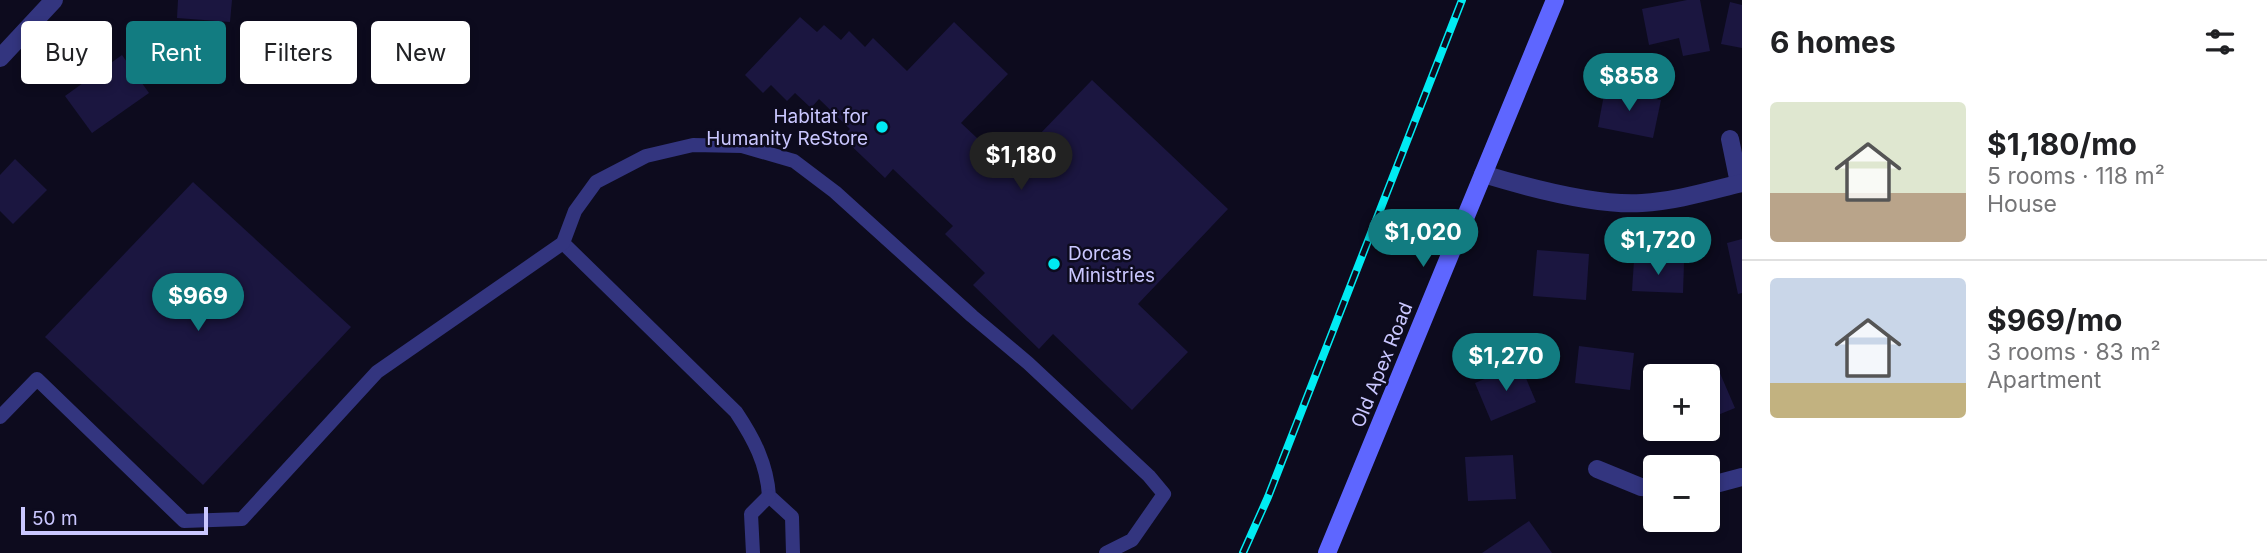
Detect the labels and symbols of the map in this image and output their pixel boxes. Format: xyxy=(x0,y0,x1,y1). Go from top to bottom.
pin: $858 xyxy=(1588,54,1670,113)
place label: Habitat for Humanity ReStore xyxy=(706,105,868,150)
marker: Habitat for Humanity ReStore xyxy=(874,119,890,135)
pin: $1,180 xyxy=(964,132,1078,192)
pin: $1,020 xyxy=(1366,210,1480,269)
pin: $1,720 xyxy=(1601,218,1715,277)
place label: Dorcas Ministries xyxy=(1068,242,1155,287)
marker: Dorcas Ministries xyxy=(1046,256,1062,272)
pin: $969 xyxy=(157,274,239,333)
street label: Old Apex Road xyxy=(1346,299,1418,431)
pin: $1,270 xyxy=(1449,334,1563,393)
scale bar xyxy=(21,504,208,536)

